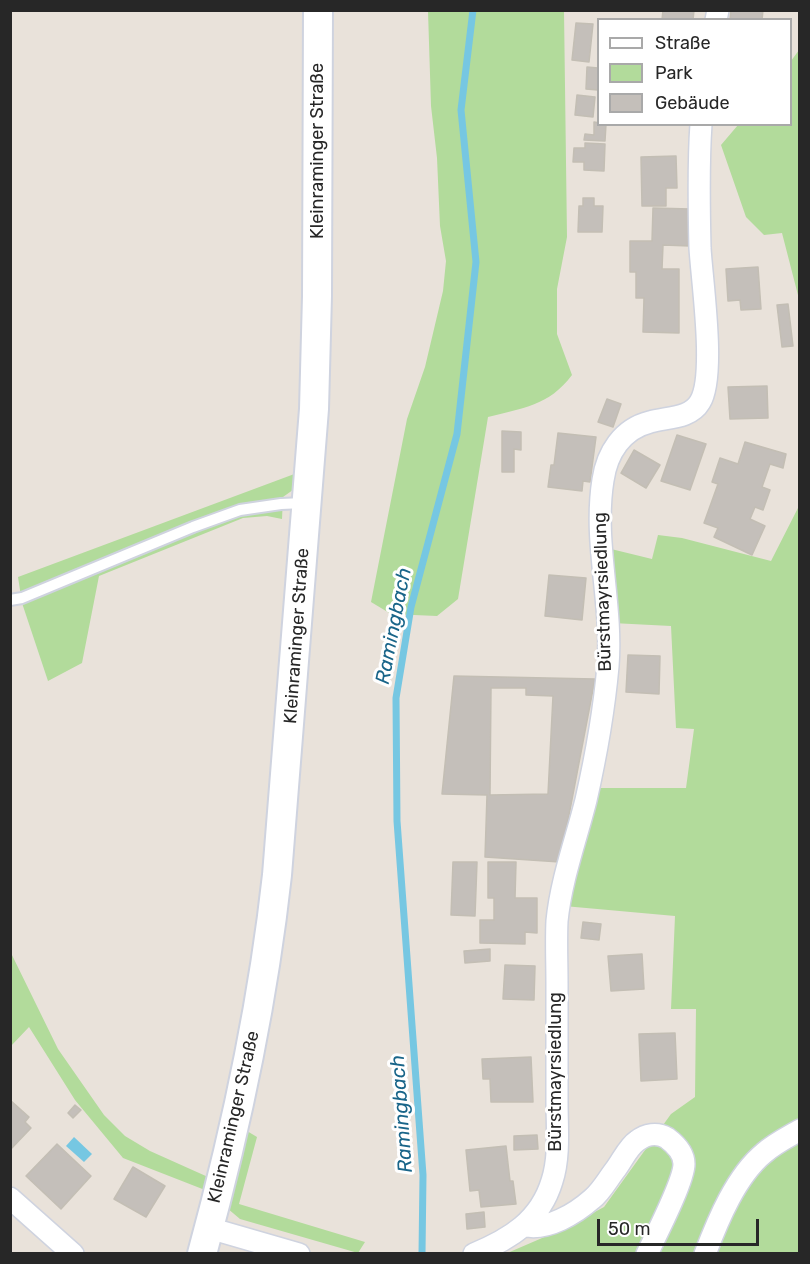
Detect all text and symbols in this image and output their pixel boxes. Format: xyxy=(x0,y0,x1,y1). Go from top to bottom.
legend xyxy=(597,18,792,126)
text: Straße xyxy=(655,32,711,54)
text: Park xyxy=(655,62,692,84)
street label: Kleinraminger Straße xyxy=(307,63,329,239)
text: Gebäude xyxy=(655,92,730,114)
street label: Bürstmayrsiedlung xyxy=(589,512,617,672)
street label: Kleinraminger Straße xyxy=(280,547,314,725)
water label: Ramingbach xyxy=(371,566,417,686)
street label: Bürstmayrsiedlung xyxy=(545,992,567,1152)
street label: Kleinraminger Straße xyxy=(204,1029,264,1205)
water label: Ramingbach xyxy=(386,1054,418,1174)
scale bar xyxy=(600,1207,762,1245)
text: 50 m xyxy=(608,1218,651,1240)

